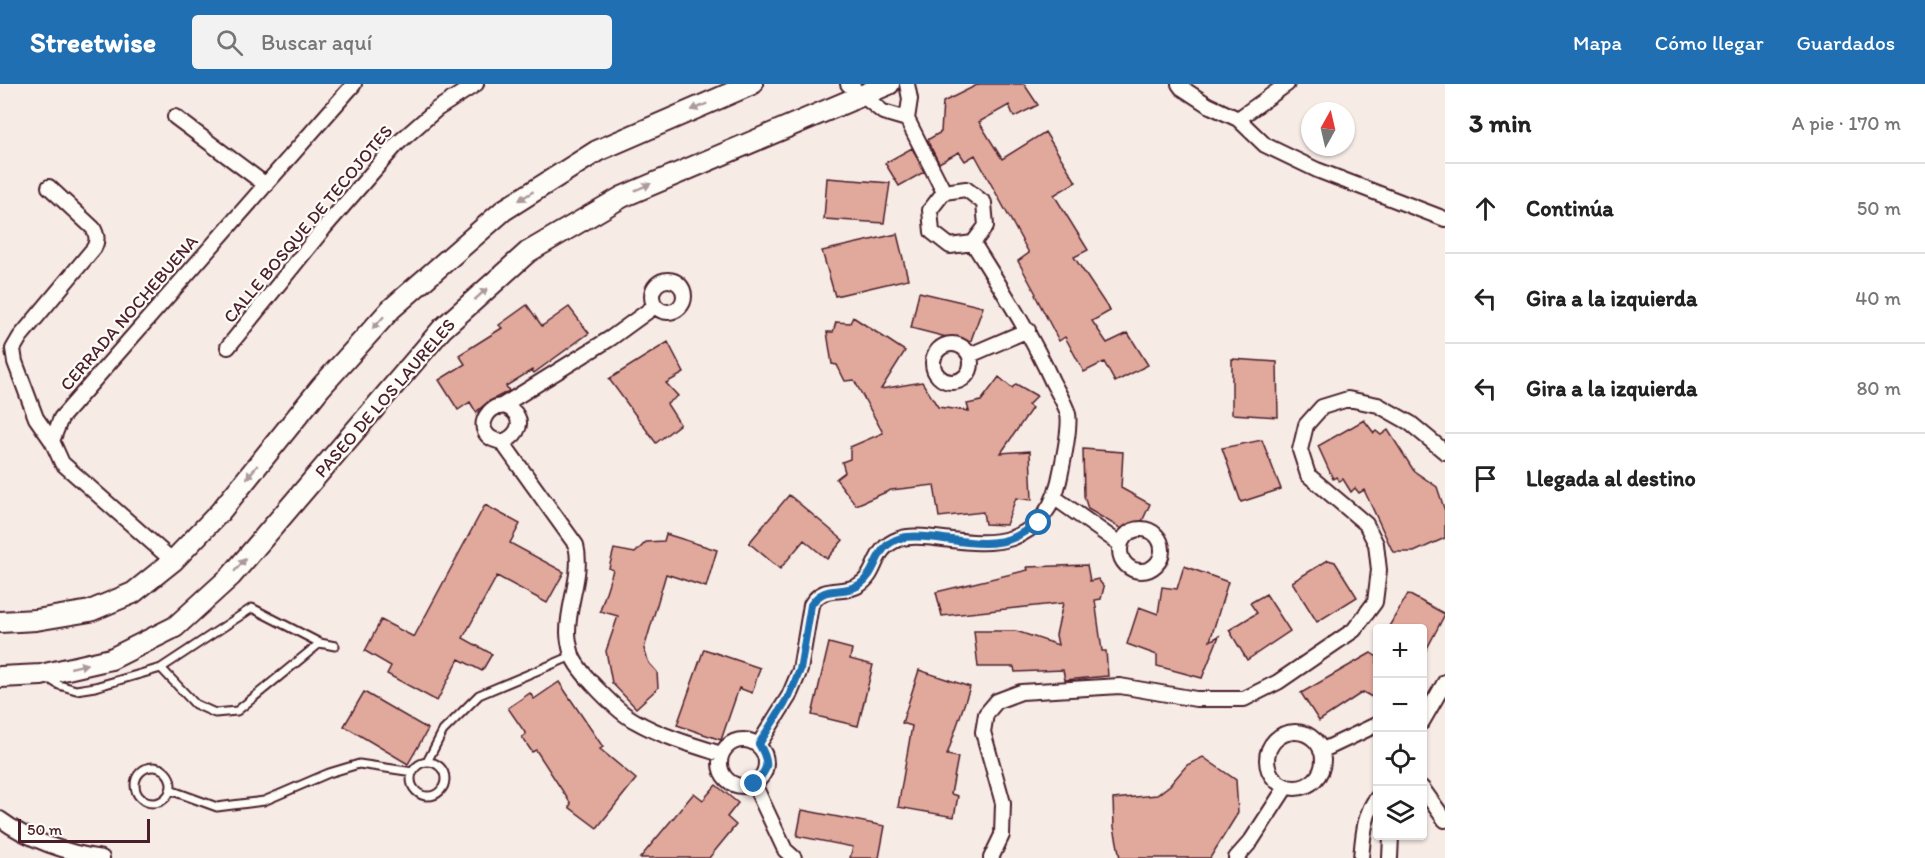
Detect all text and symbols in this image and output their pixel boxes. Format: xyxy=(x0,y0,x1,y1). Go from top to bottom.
search box xyxy=(192,15,612,69)
text: Streetwise xyxy=(30,25,156,59)
icon: search xyxy=(213,26,246,59)
text: Buscar aquí xyxy=(261,29,372,56)
text: Mapa xyxy=(1573,30,1622,55)
text: Cómo llegar xyxy=(1655,30,1764,55)
text: Guardados xyxy=(1797,30,1895,55)
one-way arrow xyxy=(689,102,707,112)
north arrow xyxy=(1301,102,1355,156)
text: 3 min xyxy=(1469,107,1531,139)
text: A pie · 170 m xyxy=(1792,111,1901,135)
street label: CALLE BOSQUE DE TECOJOTES xyxy=(219,121,397,327)
one-way arrow xyxy=(635,182,653,192)
one-way arrow xyxy=(518,190,534,201)
icon: ahead xyxy=(1469,192,1502,225)
text: Continúa xyxy=(1526,195,1614,222)
text: 50 m xyxy=(1857,196,1901,220)
street label: CERRADA NOCHEBUENA xyxy=(55,230,203,395)
icon: left xyxy=(1469,282,1502,315)
text: Gira a la izquierda xyxy=(1526,285,1697,312)
text: 40 m xyxy=(1855,286,1901,310)
one-way arrow xyxy=(474,287,489,301)
street label: PASEO DE LOS LAURELES xyxy=(310,314,460,482)
one-way arrow xyxy=(372,315,385,330)
icon: left xyxy=(1469,372,1502,405)
text: Gira a la izquierda xyxy=(1526,375,1697,402)
text: 80 m xyxy=(1856,376,1901,400)
icon: arrive xyxy=(1469,462,1502,495)
one-way arrow xyxy=(247,464,259,479)
text: Llegada al destino xyxy=(1526,465,1696,492)
route start xyxy=(1025,509,1051,535)
one-way arrow xyxy=(233,558,246,573)
map controls xyxy=(1373,624,1427,840)
button: + xyxy=(1373,624,1427,678)
one-way arrow xyxy=(69,661,88,670)
button: − xyxy=(1373,678,1427,732)
button: locate xyxy=(1373,732,1427,786)
route end xyxy=(740,770,766,796)
button: layers xyxy=(1373,786,1427,840)
scale bar xyxy=(18,816,150,844)
text: 50 m xyxy=(27,820,62,839)

